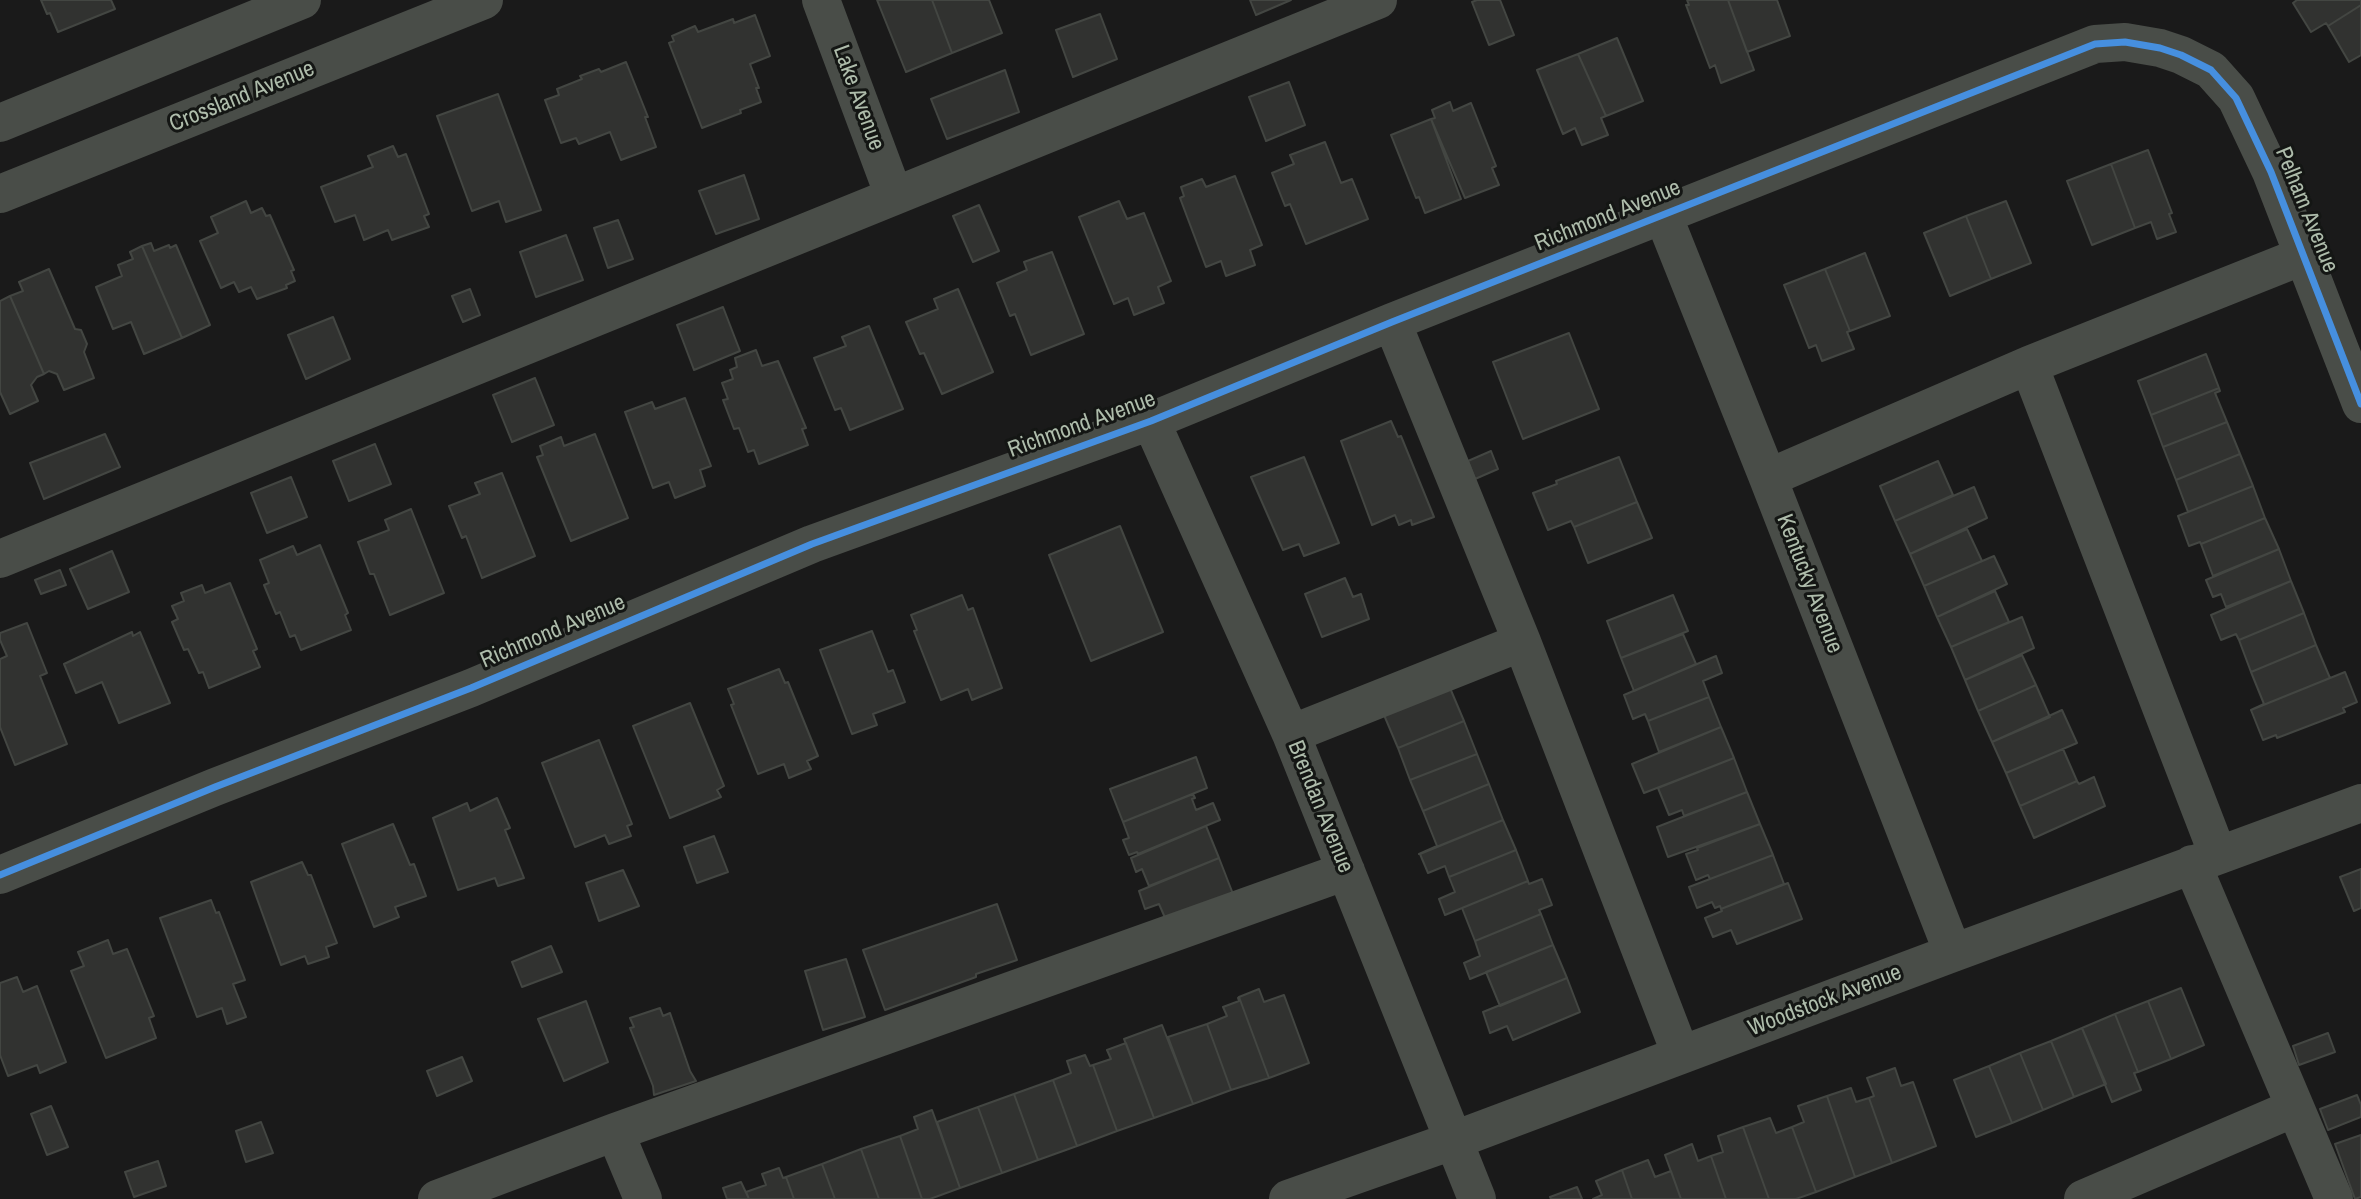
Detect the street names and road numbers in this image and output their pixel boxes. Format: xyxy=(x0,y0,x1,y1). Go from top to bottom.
street label: Lake Avenue xyxy=(826,42,890,154)
street label: Crossland Avenue xyxy=(166,55,318,139)
street label: Pelham Avenue xyxy=(2268,143,2344,277)
street label: Richmond Avenue xyxy=(1531,174,1685,258)
street label: Richmond Avenue xyxy=(1005,386,1159,464)
street label: Kentucky Avenue xyxy=(1770,511,1848,657)
street label: Richmond Avenue xyxy=(476,589,630,675)
street label: Brendan Avenue xyxy=(1281,737,1359,877)
street label: Woodstock Avenue xyxy=(1745,959,1905,1043)

